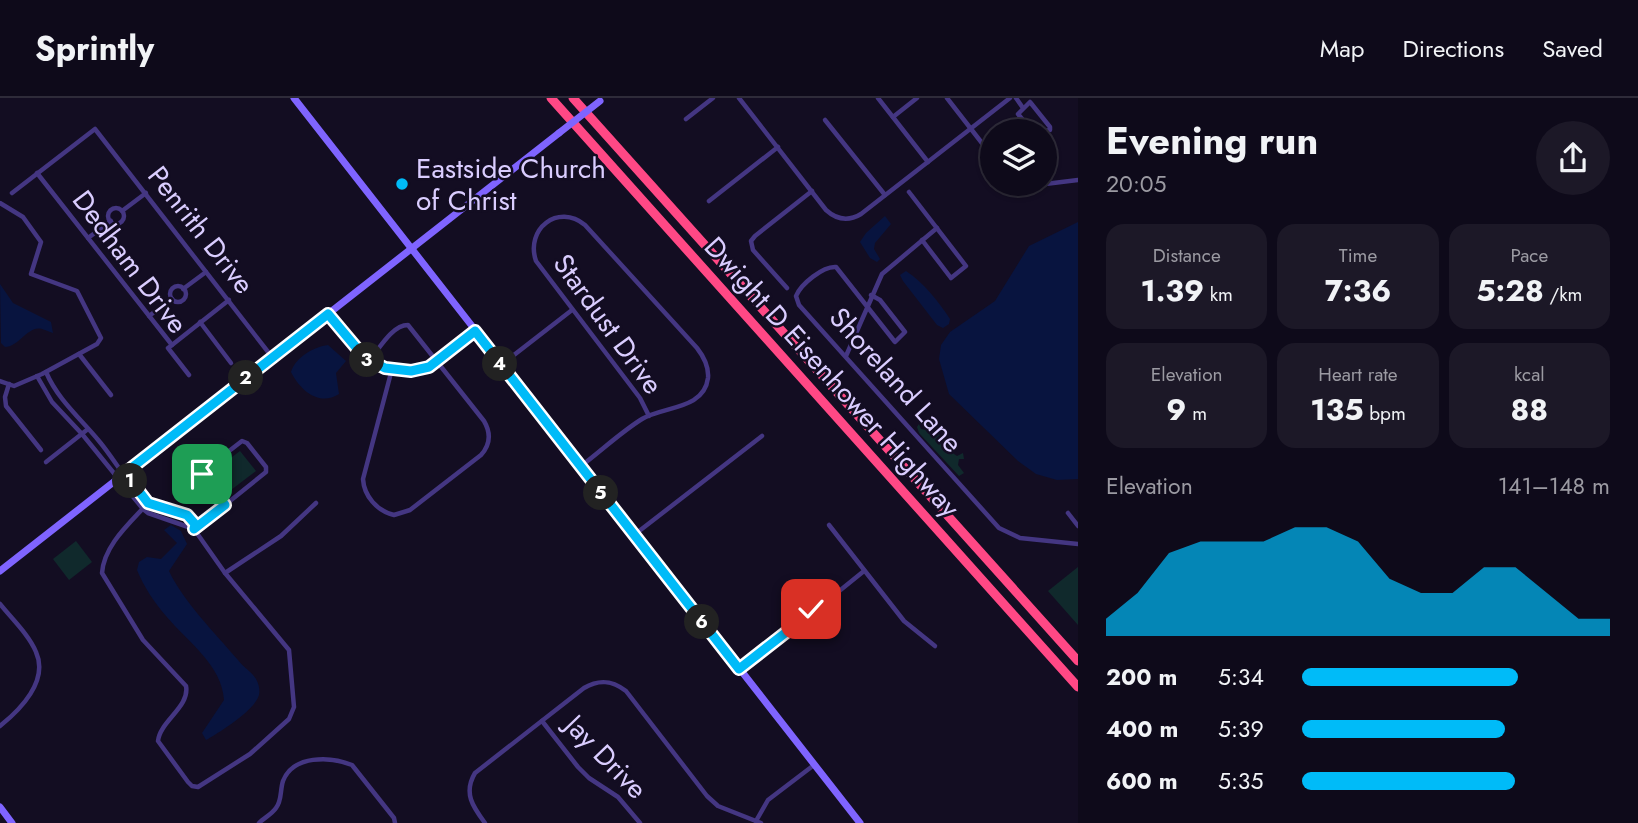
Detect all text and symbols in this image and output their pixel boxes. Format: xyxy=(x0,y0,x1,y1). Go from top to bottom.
text: Sprintly xyxy=(35,25,154,72)
text: Map xyxy=(1320,31,1365,66)
text: Directions xyxy=(1403,31,1504,66)
text: Saved xyxy=(1542,31,1603,66)
text: Evening run xyxy=(1106,113,1318,168)
map controls xyxy=(980,119,1057,196)
button: layers xyxy=(980,119,1057,196)
button: share xyxy=(1536,121,1610,195)
place label: Eastside Church of Christ xyxy=(416,148,606,221)
street label: Penrith Drive xyxy=(138,157,264,303)
text: 20:05 xyxy=(1106,167,1167,201)
marker: Eastside Church of Christ xyxy=(394,176,410,192)
street label: Dedham Drive xyxy=(62,182,198,342)
street label: Dwight D Eisenhower Highway xyxy=(695,228,970,527)
text: Distance xyxy=(1153,242,1221,269)
text: Time xyxy=(1339,242,1377,269)
text: Pace xyxy=(1510,242,1548,269)
street label: Stardust Drive xyxy=(543,245,673,403)
text: 1.39 xyxy=(1140,269,1204,312)
text: 7:36 xyxy=(1325,269,1391,312)
text: 5:28 xyxy=(1476,269,1544,312)
text: km xyxy=(1204,281,1233,308)
text: /km xyxy=(1544,281,1582,308)
street label: Shoreland Lane xyxy=(820,298,972,462)
pin: 3 xyxy=(350,342,384,378)
text: 3 xyxy=(361,346,372,373)
pin: 4 xyxy=(482,346,518,382)
text: 4 xyxy=(493,350,506,377)
pin: 2 xyxy=(229,360,264,396)
text: Elevation xyxy=(1151,361,1223,388)
text: Heart rate xyxy=(1318,361,1398,388)
text: kcal xyxy=(1514,361,1545,388)
text: 2 xyxy=(239,364,252,391)
text: 9 xyxy=(1166,388,1186,431)
text: 135 xyxy=(1310,388,1364,431)
text: 88 xyxy=(1511,388,1548,431)
text: m xyxy=(1186,400,1207,427)
text: bpm xyxy=(1364,400,1406,427)
pin xyxy=(172,444,232,504)
icon: arrive xyxy=(183,455,221,493)
pin: 1 xyxy=(113,464,148,498)
text: 1 xyxy=(125,467,134,494)
text: Elevation xyxy=(1106,469,1193,503)
text: 141–148 m xyxy=(1498,469,1610,503)
pin: 5 xyxy=(584,476,618,510)
text: 5 xyxy=(594,479,607,506)
pin xyxy=(781,579,841,639)
icon: check xyxy=(792,590,830,628)
pin: 6 xyxy=(684,604,720,640)
text: 6 xyxy=(695,608,708,635)
text: 200 m xyxy=(1106,660,1177,694)
text: 5:34 xyxy=(1218,660,1264,694)
street label: Jay Drive xyxy=(553,703,657,808)
text: 400 m xyxy=(1106,712,1178,746)
text: 5:39 xyxy=(1218,712,1264,746)
text: 600 m xyxy=(1106,764,1178,798)
text: 5:35 xyxy=(1218,764,1263,798)

